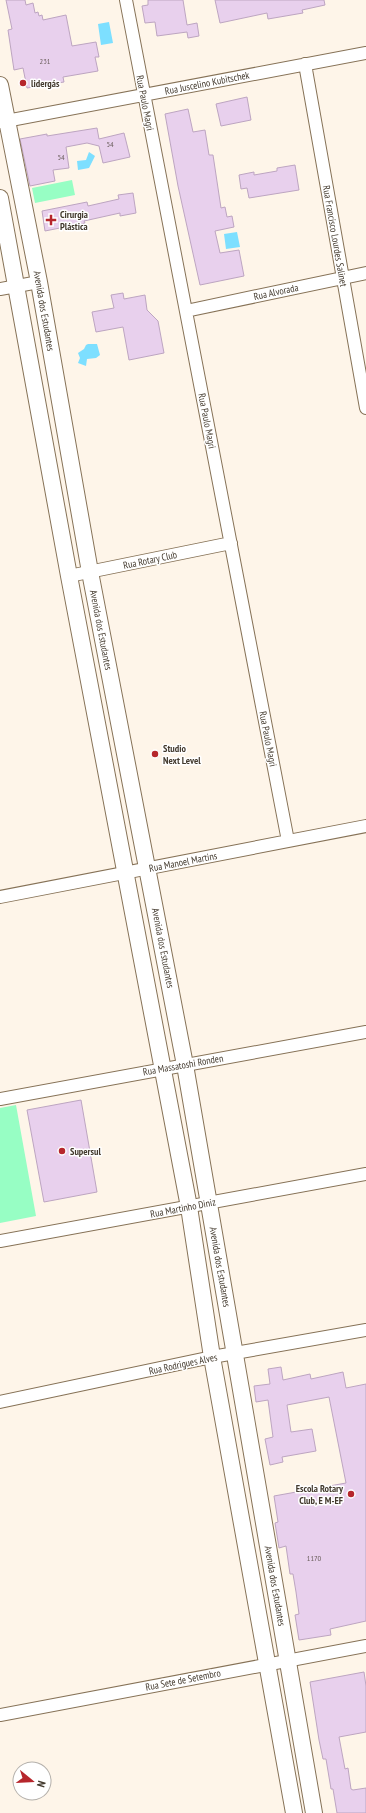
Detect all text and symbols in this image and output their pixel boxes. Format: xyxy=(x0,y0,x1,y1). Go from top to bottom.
house number: 231 xyxy=(40,56,51,66)
street label: Rua Juscelino Kubitschek xyxy=(164,68,251,98)
street label: Rua Paulo Magri xyxy=(133,74,157,132)
place label: lidergás xyxy=(31,77,60,90)
marker: lidergás xyxy=(18,78,28,88)
house number: 54 xyxy=(106,139,114,149)
house number: 54 xyxy=(57,152,65,162)
street label: Rua Francisco Lourdes Salinet xyxy=(320,184,350,288)
place label: Cirurgia Plástica xyxy=(60,208,88,233)
marker: Cirurgia Plástica xyxy=(45,214,57,226)
street label: Avenida dos Estudantes xyxy=(31,270,58,353)
street label: Rua Alvorada xyxy=(252,281,300,303)
street label: Rua Paulo Magri xyxy=(195,392,219,450)
street label: Rua Rotary Club xyxy=(122,548,178,572)
street label: Avenida dos Estudantes xyxy=(87,589,115,672)
street label: Rua Paulo Magri xyxy=(256,710,280,768)
place label: Studio Next Level xyxy=(163,742,201,767)
marker: Studio Next Level xyxy=(150,749,160,759)
street label: Rua Manoel Martins xyxy=(148,849,219,875)
street label: Avenida dos Estudantes xyxy=(149,907,177,990)
street label: Rua Massatoshi Ronden xyxy=(142,1052,224,1078)
place label: Supersul xyxy=(70,1145,101,1158)
marker: Supersul xyxy=(57,1146,67,1156)
street label: Rua Martinho Diniz xyxy=(149,1195,217,1221)
street label: Avenida dos Estudantes xyxy=(207,1226,234,1309)
street label: Rua Rodrigues Alves xyxy=(148,1350,219,1378)
place label: Escola Rotary Club, E M-EF xyxy=(296,1482,344,1507)
marker: Escola Rotary Club, E M-EF xyxy=(346,1489,356,1499)
street label: Avenida dos Estudantes xyxy=(262,1545,289,1628)
house number: 1170 xyxy=(307,1553,322,1563)
street label: Rua Sete de Setembro xyxy=(144,1666,222,1694)
north arrow xyxy=(12,1761,52,1801)
text: N xyxy=(34,1779,49,1789)

